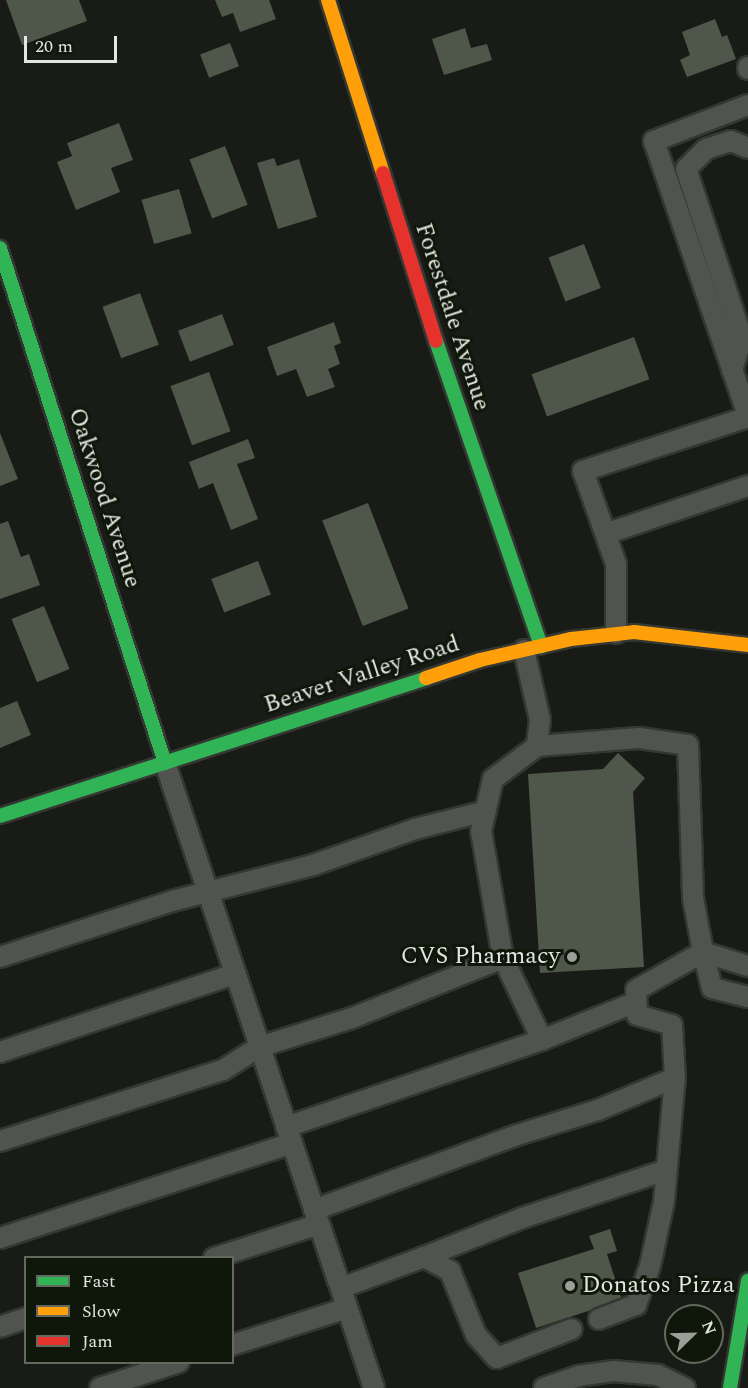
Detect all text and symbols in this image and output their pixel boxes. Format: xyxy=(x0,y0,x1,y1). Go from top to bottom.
scale bar xyxy=(27,24,120,62)
text: 20 m xyxy=(35,33,73,60)
street label: Forestdale Avenue xyxy=(408,220,496,414)
street label: Oakwood Avenue xyxy=(61,405,147,591)
street label: Beaver Valley Road xyxy=(261,630,463,720)
place label: CVS Pharmacy xyxy=(401,943,560,971)
marker: CVS Pharmacy xyxy=(565,950,579,964)
legend xyxy=(24,1256,234,1364)
text: Fast xyxy=(82,1268,115,1295)
place label: Donatos Pizza xyxy=(582,1272,735,1300)
marker: Donatos Pizza xyxy=(563,1279,577,1293)
text: Slow xyxy=(82,1298,120,1325)
north arrow xyxy=(664,1304,724,1364)
text: N xyxy=(695,1317,722,1338)
text: Jam xyxy=(82,1328,113,1355)

